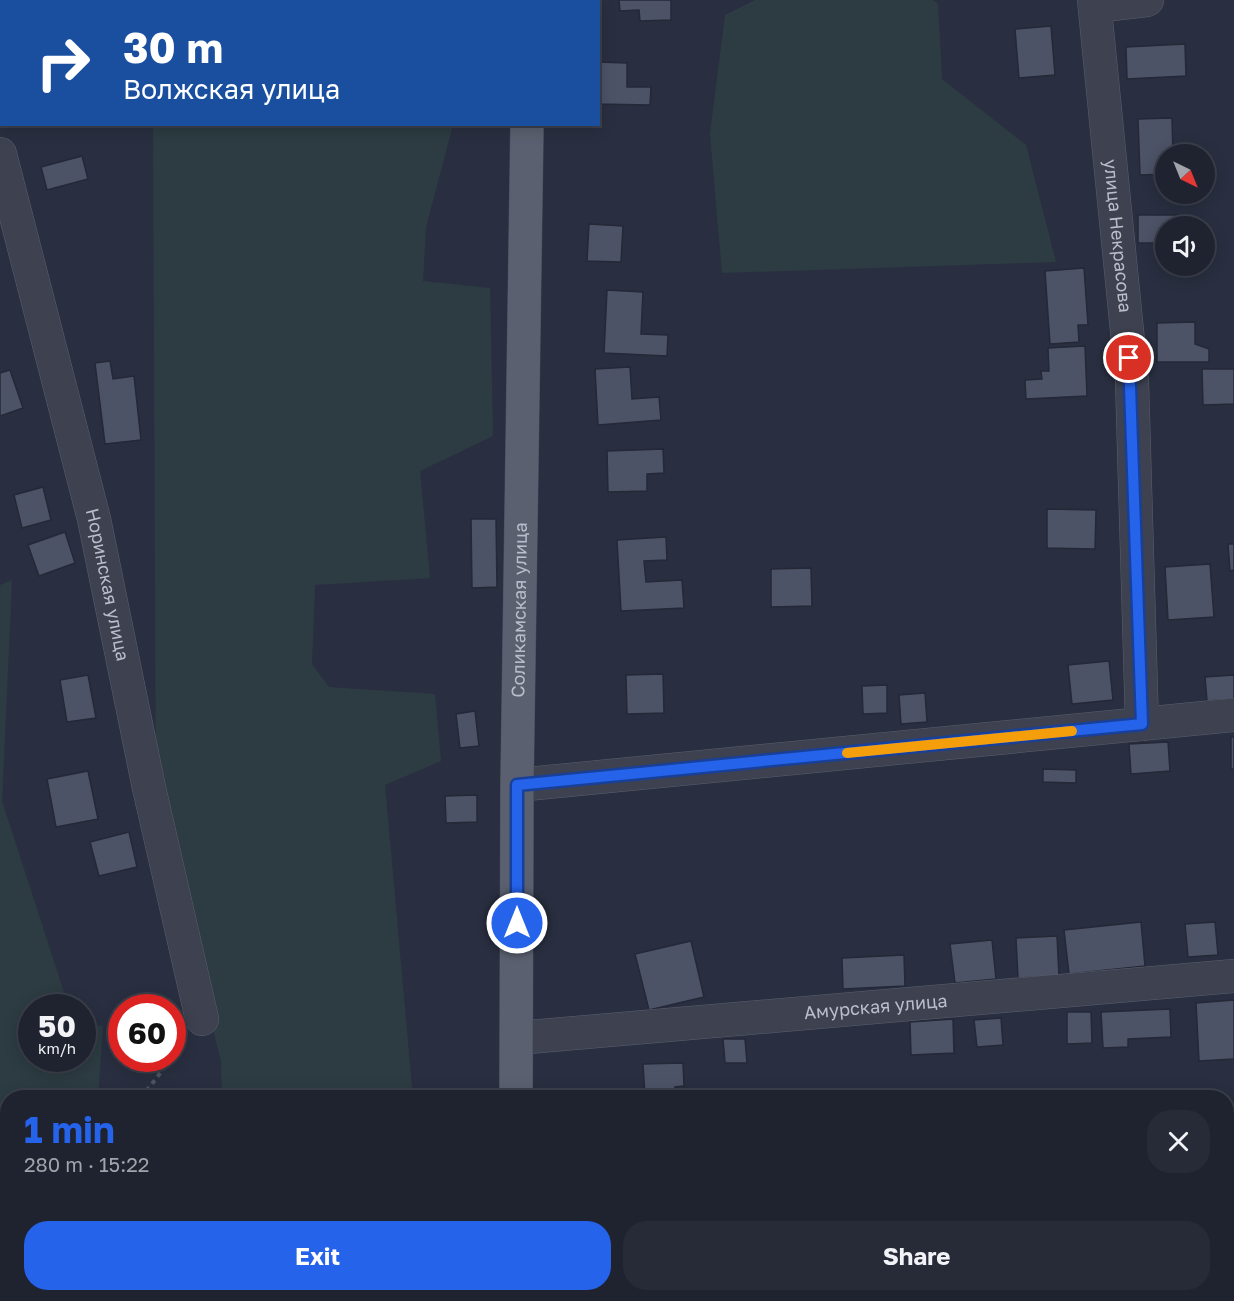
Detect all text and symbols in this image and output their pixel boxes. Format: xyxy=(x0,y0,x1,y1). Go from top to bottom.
text: 30 m xyxy=(123,22,223,72)
icon: right xyxy=(24,24,102,102)
text: Волжская улица xyxy=(123,73,340,105)
north arrow xyxy=(1155,144,1215,204)
map controls xyxy=(1155,144,1215,276)
street label: улица Некрасова xyxy=(1100,158,1137,313)
button: sound xyxy=(1155,216,1215,276)
pin xyxy=(1103,332,1154,383)
icon: arrive xyxy=(1112,341,1145,374)
street label: Норинская улица xyxy=(82,506,135,663)
street label: Соликамская улица xyxy=(506,522,531,698)
position arrow xyxy=(485,891,549,955)
street label: Амурская улица xyxy=(803,989,948,1023)
speed limit sign: 60 xyxy=(108,994,186,1072)
text: 50 xyxy=(38,1008,76,1044)
text: km/h xyxy=(38,1039,76,1057)
text: 1 min xyxy=(24,1108,115,1151)
button: close xyxy=(1147,1110,1210,1173)
text: 280 m · 15:22 xyxy=(24,1152,149,1176)
button: Exit xyxy=(24,1221,611,1290)
button: Share xyxy=(623,1221,1210,1290)

